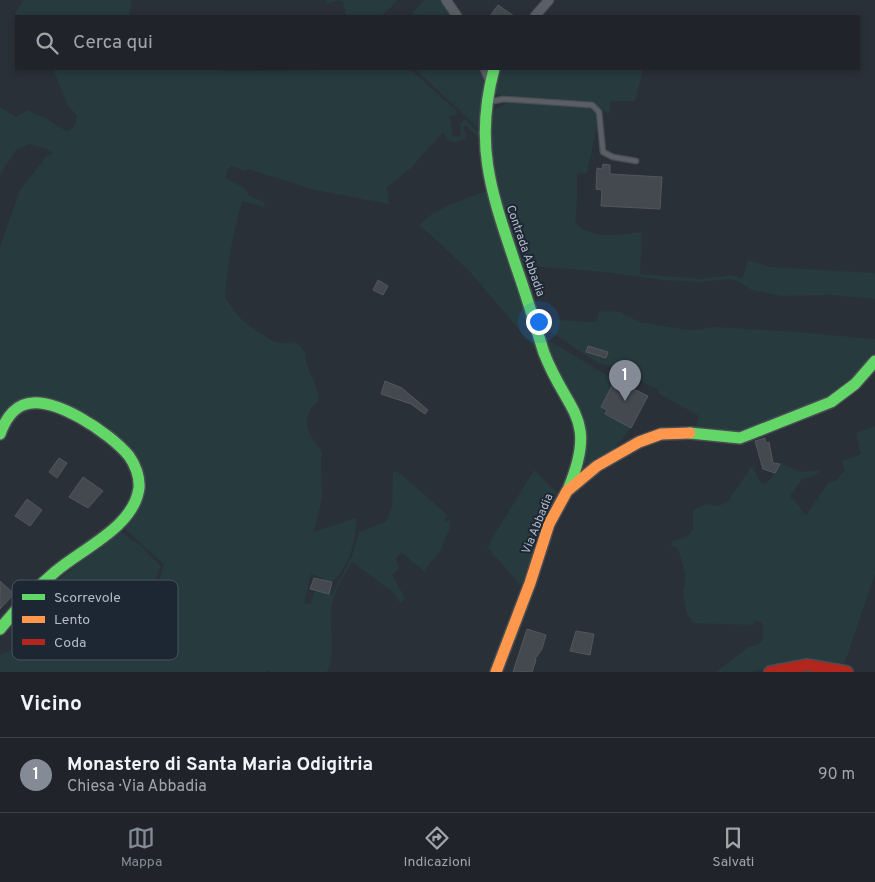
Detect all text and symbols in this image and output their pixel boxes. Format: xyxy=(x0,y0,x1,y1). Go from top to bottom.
search box xyxy=(15,15,860,70)
icon: search xyxy=(33,29,61,57)
text: Cerca qui xyxy=(73,31,153,55)
street label: Contrada Abbadia xyxy=(502,203,548,299)
your location xyxy=(526,309,552,335)
pin: 1 xyxy=(609,360,641,401)
street label: Via Abbadia xyxy=(519,491,557,557)
legend xyxy=(12,580,178,660)
text: Scorrevole xyxy=(54,590,121,607)
text: Lento xyxy=(54,612,90,629)
text: Coda xyxy=(54,635,86,652)
text: Vicino xyxy=(20,691,82,718)
text: Monastero di Santa Maria Odigitria xyxy=(67,753,373,777)
text: 1 xyxy=(33,765,39,785)
text: 90 m xyxy=(818,765,855,785)
text: Chiesa · Via Abbadia xyxy=(67,777,207,797)
tab: Mappa xyxy=(121,824,162,871)
tab: Indicazioni xyxy=(404,824,471,871)
tab: Salvati xyxy=(712,824,754,871)

